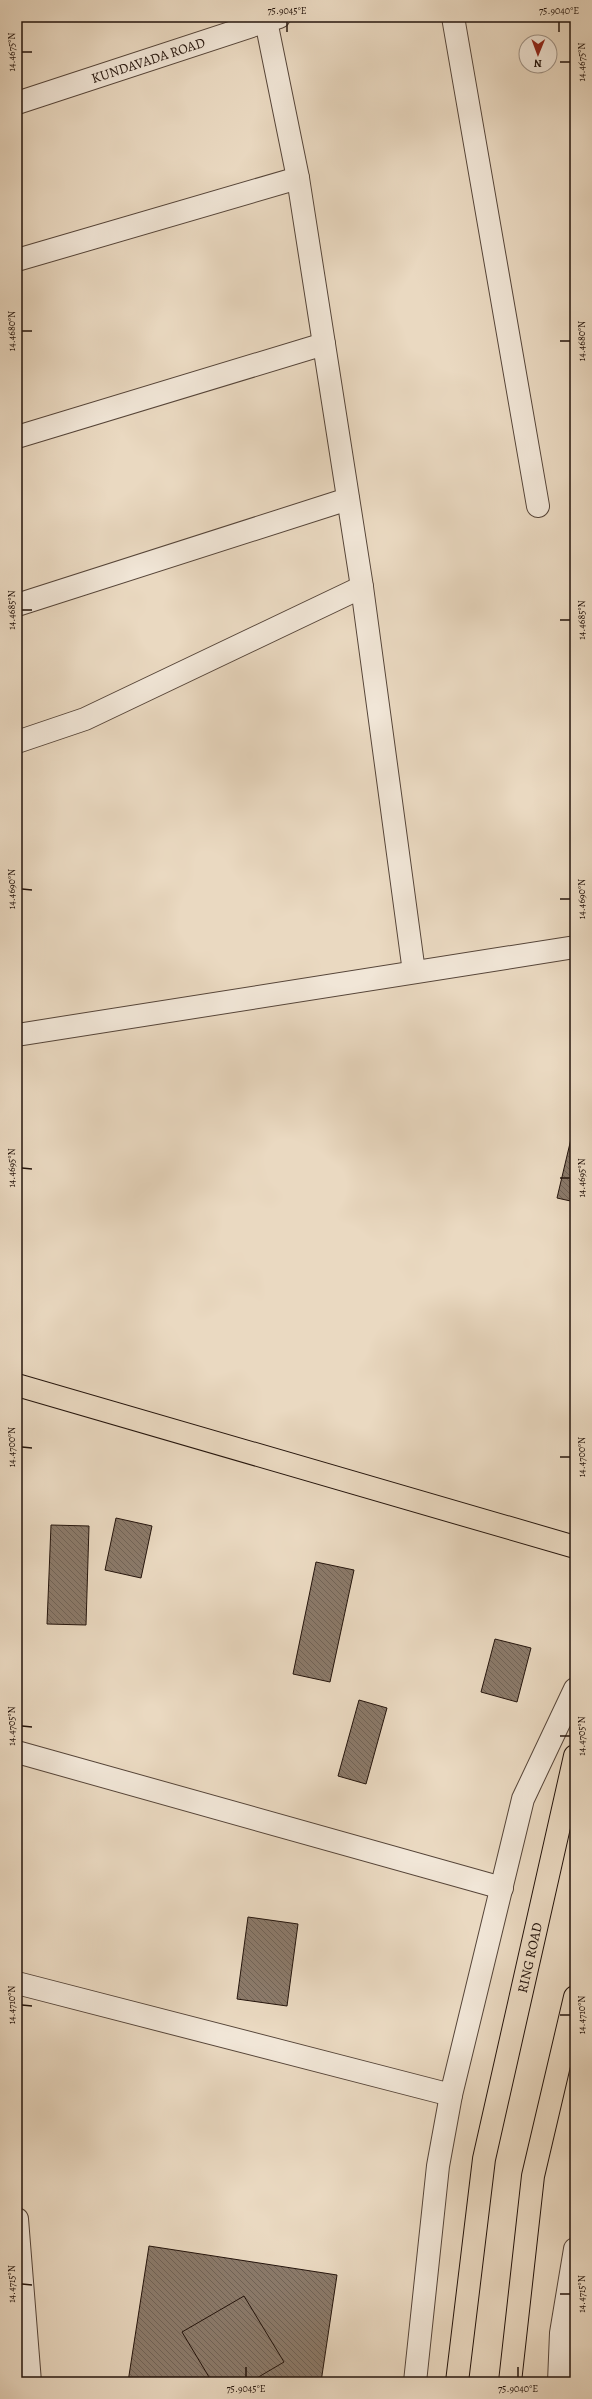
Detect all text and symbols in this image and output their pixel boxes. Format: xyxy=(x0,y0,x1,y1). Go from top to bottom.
text: 75.9045°E xyxy=(267,4,307,17)
text: 75.9040°E xyxy=(539,4,579,17)
street label: KUNDAVADA ROAD xyxy=(89,32,208,87)
text: 14.4675°N xyxy=(5,33,18,71)
north arrow xyxy=(518,34,558,74)
text: 14.4675°N xyxy=(575,43,588,81)
text: N xyxy=(534,56,542,71)
text: 14.4680°N xyxy=(5,311,18,351)
text: 14.4680°N xyxy=(575,321,588,361)
text: 14.4685°N xyxy=(5,590,18,630)
text: 14.4685°N xyxy=(575,600,588,640)
text: 14.4690°N xyxy=(5,869,18,909)
text: 14.4690°N xyxy=(575,879,588,919)
text: 14.4695°N xyxy=(5,1148,18,1188)
text: 14.4695°N xyxy=(575,1158,588,1198)
text: 14.4700°N xyxy=(5,1427,18,1467)
text: 14.4700°N xyxy=(575,1437,588,1477)
text: 14.4705°N xyxy=(5,1706,18,1746)
text: 14.4705°N xyxy=(575,1716,588,1756)
street label: RING ROAD xyxy=(512,1920,547,1995)
text: 14.4710°N xyxy=(5,1986,18,2024)
text: 14.4710°N xyxy=(575,1996,588,2034)
text: 14.4715°N xyxy=(5,2265,18,2303)
text: 14.4715°N xyxy=(575,2275,588,2313)
text: 75.9045°E xyxy=(226,2382,266,2395)
text: 75.9040°E xyxy=(498,2382,538,2395)

